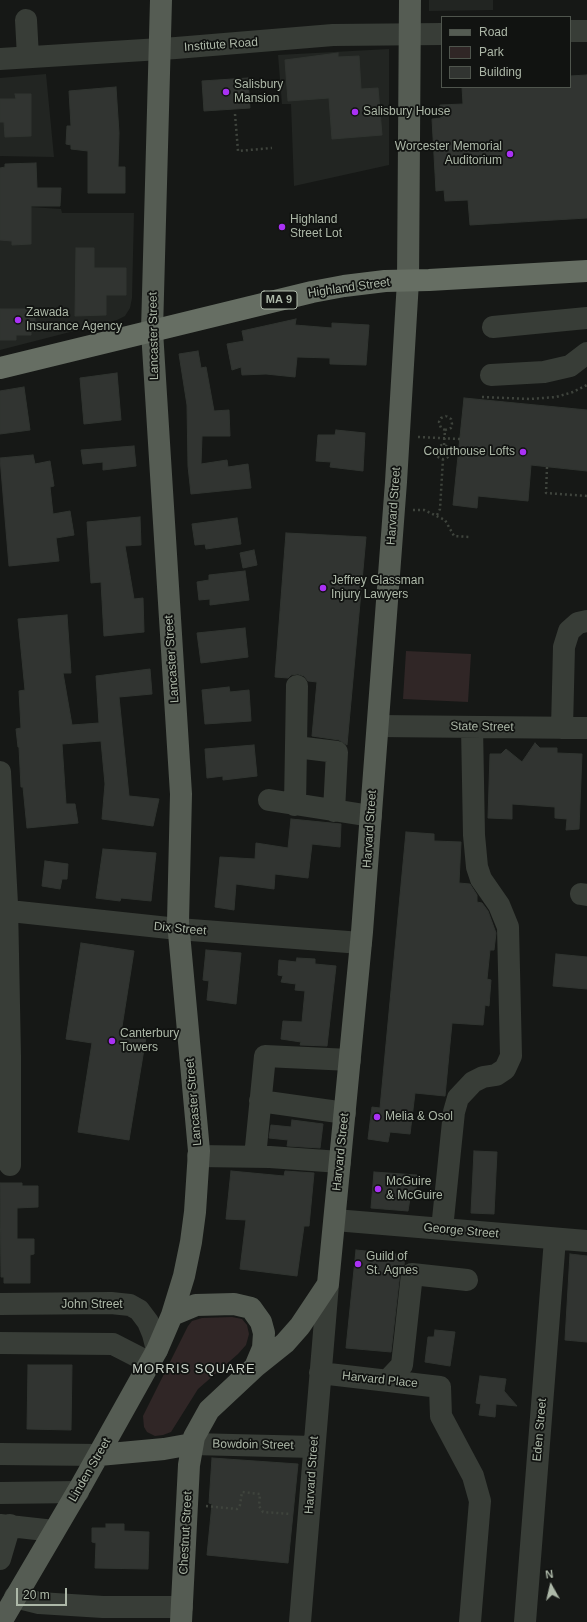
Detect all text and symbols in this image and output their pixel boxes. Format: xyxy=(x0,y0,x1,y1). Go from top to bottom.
legend xyxy=(441,16,571,88)
text: Road xyxy=(479,25,508,39)
street label: Institute Road xyxy=(184,35,258,55)
text: Park xyxy=(479,45,504,59)
text: Building xyxy=(479,65,522,79)
place label: Salisbury Mansion xyxy=(234,78,283,106)
marker: Salisbury Mansion xyxy=(221,87,231,97)
place label: Salisbury House xyxy=(363,105,450,119)
marker: Salisbury House xyxy=(350,107,360,117)
place label: Worcester Memorial Auditorium xyxy=(395,140,502,168)
marker: Worcester Memorial Auditorium xyxy=(505,149,515,159)
place label: Highland Street Lot xyxy=(290,213,342,241)
marker: Highland Street Lot xyxy=(277,222,287,232)
street label: Highland Street xyxy=(307,275,391,301)
road number: MA 9 xyxy=(261,291,297,309)
street label: Lancaster Street xyxy=(146,292,162,380)
place label: Zawada Insurance Agency xyxy=(26,306,122,334)
marker: Zawada Insurance Agency xyxy=(13,315,23,325)
place label: Courthouse Lofts xyxy=(424,445,515,459)
marker: Courthouse Lofts xyxy=(518,447,528,457)
street label: Harvard Street xyxy=(384,467,404,545)
place label: Jeffrey Glassman Injury Lawyers xyxy=(331,574,424,602)
marker: Jeffrey Glassman Injury Lawyers xyxy=(318,583,328,593)
street label: Lancaster Street xyxy=(162,615,182,703)
street label: State Street xyxy=(450,719,514,735)
street label: Harvard Street xyxy=(360,790,380,868)
street label: Dix Street xyxy=(153,920,207,938)
place label: Canterbury Towers xyxy=(120,1027,179,1055)
marker: Canterbury Towers xyxy=(107,1036,117,1046)
street label: Lancaster Street xyxy=(183,1058,205,1146)
place label: Melia & Osol xyxy=(385,1110,453,1124)
street label: Harvard Street xyxy=(330,1112,352,1192)
marker: Melia & Osol xyxy=(372,1112,382,1122)
place label: McGuire & McGuire xyxy=(386,1175,443,1203)
marker: McGuire & McGuire xyxy=(373,1184,383,1194)
street label: George Street xyxy=(423,1221,499,1241)
place label: Guild of St. Agnes xyxy=(366,1250,418,1278)
marker: Guild of St. Agnes xyxy=(353,1259,363,1269)
street label: John Street xyxy=(61,1298,123,1312)
district label: MORRIS SQUARE xyxy=(132,1361,256,1377)
street label: Harvard Place xyxy=(341,1369,419,1391)
street label: Eden Street xyxy=(530,1398,550,1462)
street label: Linden Street xyxy=(66,1435,114,1505)
street label: Harvard Street xyxy=(302,1436,322,1514)
street label: Bowdoin Street xyxy=(212,1437,294,1453)
street label: Chestnut Street xyxy=(177,1491,195,1575)
north arrow xyxy=(531,1566,571,1606)
text: N xyxy=(545,1568,554,1581)
scale bar xyxy=(18,1580,69,1606)
text: 20 m xyxy=(23,1588,50,1602)

